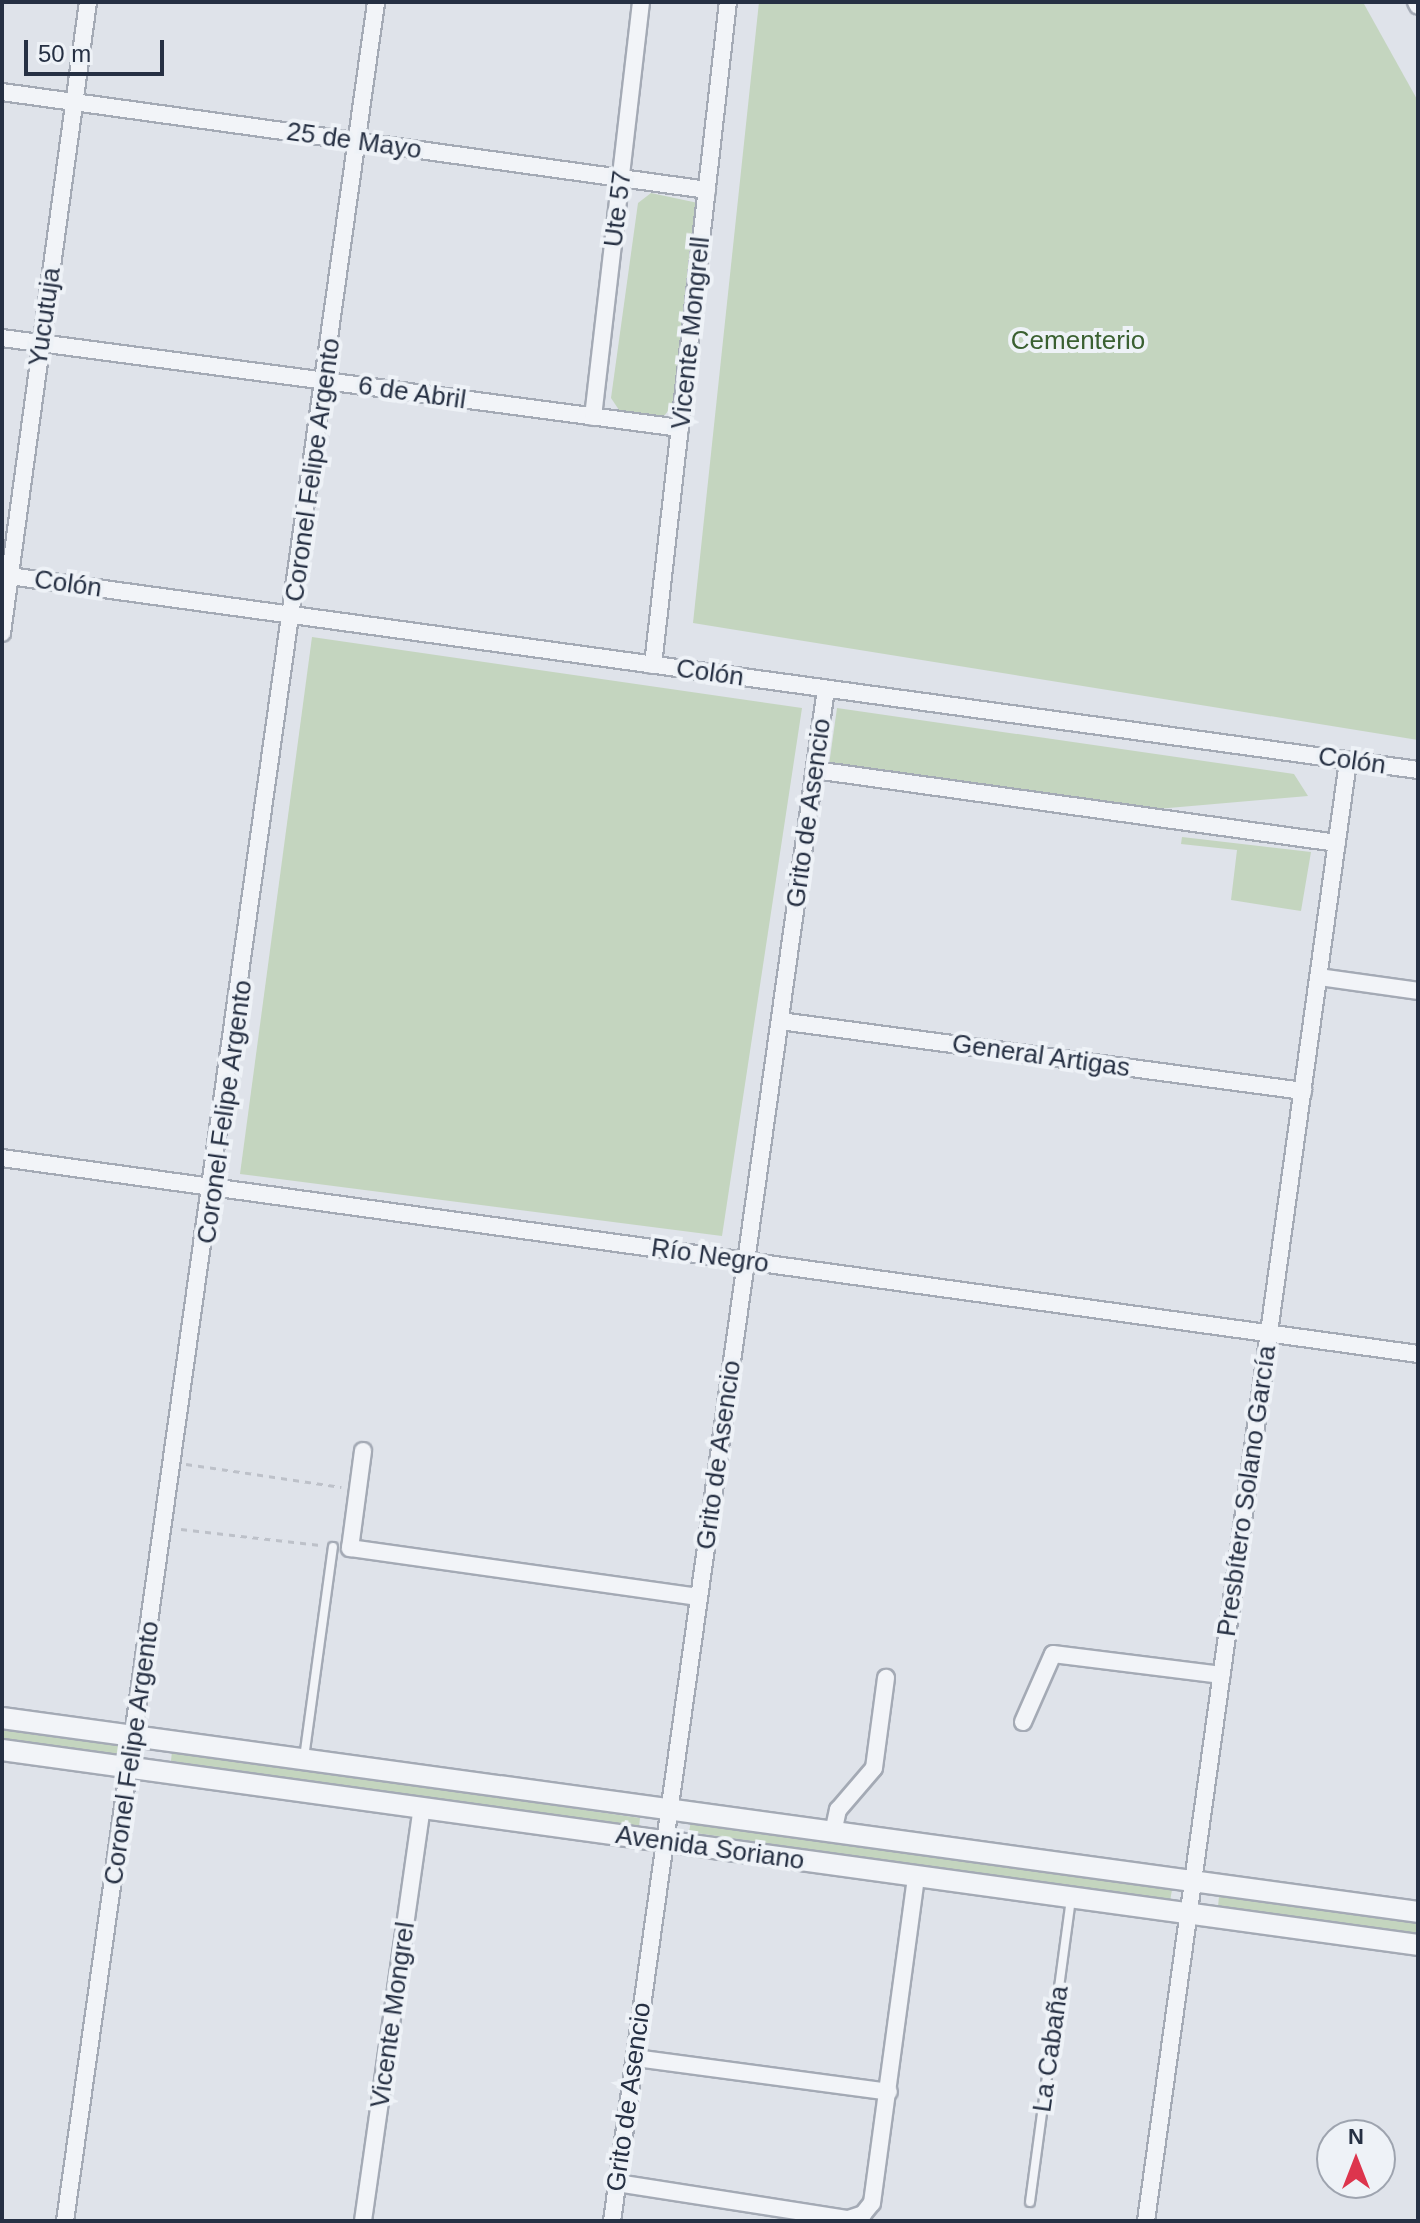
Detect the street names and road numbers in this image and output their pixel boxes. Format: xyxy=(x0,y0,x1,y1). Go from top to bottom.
street label: 25 de Mayo xyxy=(285,116,423,166)
street label: Ute 57 xyxy=(598,169,638,249)
street label: Vicente Mongrell xyxy=(665,235,717,431)
street label: Yucutuja xyxy=(23,265,67,369)
street label: Coronel Felipe Argento xyxy=(279,335,347,605)
street label: 6 de Abril xyxy=(355,370,469,416)
street label: Colón xyxy=(32,564,104,604)
street label: Colón xyxy=(674,653,746,693)
street label: Grito de Asencio xyxy=(780,716,838,910)
street label: Colón xyxy=(1316,741,1388,781)
street label: Coronel Felipe Argento xyxy=(191,977,259,1247)
street label: General Artigas xyxy=(949,1028,1133,1084)
street label: Río Negro xyxy=(649,1232,771,1280)
street label: Presbítero Solano García xyxy=(1211,1344,1283,1638)
street label: Grito de Asencio xyxy=(690,1358,748,1552)
street label: Coronel Felipe Argento xyxy=(98,1618,166,1888)
street label: Avenida Soriano xyxy=(614,1819,806,1877)
street label: Vicente Mongrel xyxy=(365,1920,421,2110)
street label: La Cabaña xyxy=(1027,1984,1075,2114)
street label: Grito de Asencio xyxy=(600,2000,658,2194)

